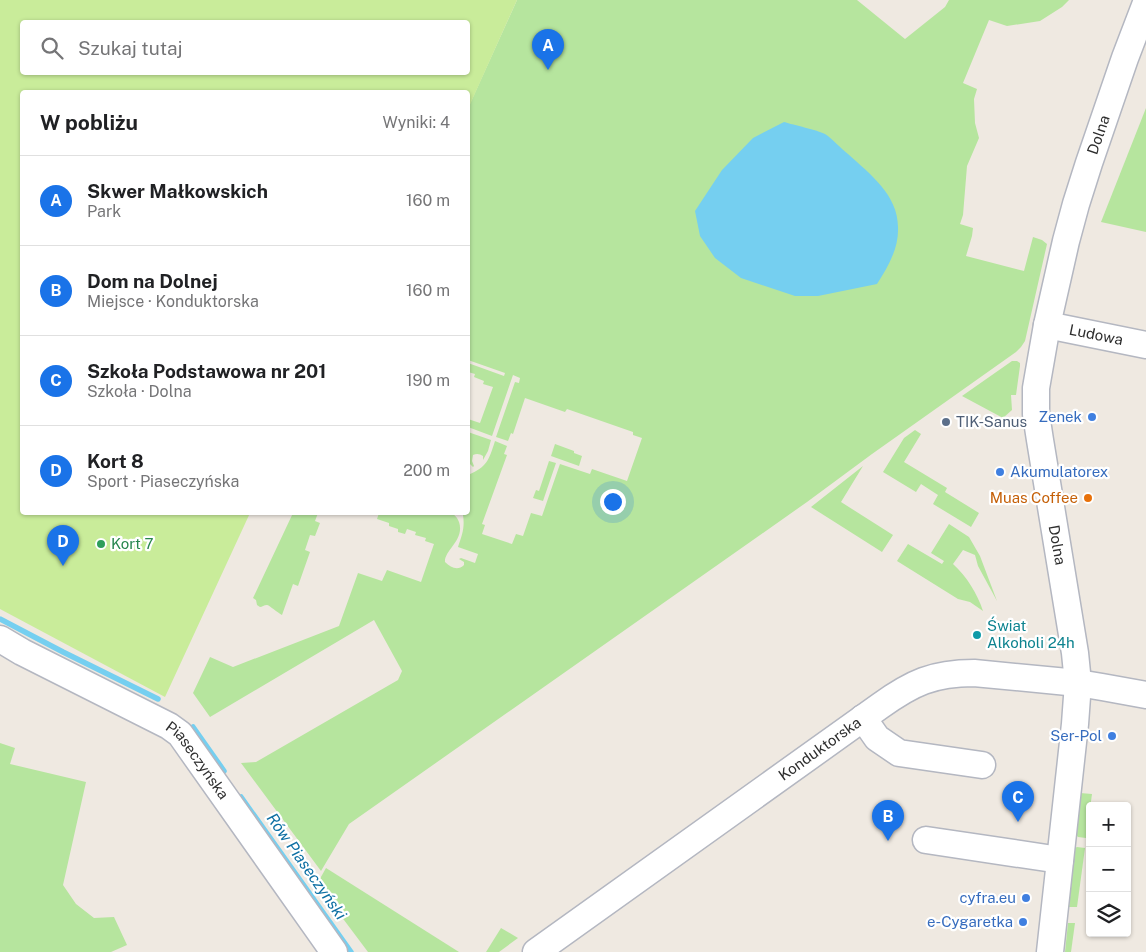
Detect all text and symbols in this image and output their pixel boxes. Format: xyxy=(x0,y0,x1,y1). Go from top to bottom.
search box xyxy=(20,20,470,75)
pin: A xyxy=(532,29,564,70)
icon: search xyxy=(38,34,66,62)
text: Szukaj tutaj xyxy=(78,37,183,59)
text: W pobliżu xyxy=(40,110,138,135)
text: Wyniki: 4 xyxy=(382,113,450,132)
street label: Dolna xyxy=(1084,113,1113,156)
text: Skwer Małkowskich xyxy=(87,180,268,202)
text: A xyxy=(50,191,62,210)
text: 160 m xyxy=(406,191,450,210)
text: Park xyxy=(87,202,121,221)
text: Dom na Dolnej xyxy=(87,270,218,292)
text: B xyxy=(51,281,61,300)
text: 160 m xyxy=(406,281,450,300)
text: Miejsce · Konduktorska xyxy=(87,292,259,311)
street label: Ludowa xyxy=(1068,321,1125,348)
text: Szkoła Podstawowa nr 201 xyxy=(87,360,327,382)
text: C xyxy=(50,371,62,390)
text: 190 m xyxy=(406,371,450,390)
text: Szkoła · Dolna xyxy=(87,382,192,401)
place label: Zenek xyxy=(1039,408,1082,425)
marker: Zenek xyxy=(1086,411,1098,423)
place label: TIK-Sanus xyxy=(956,413,1027,430)
marker: TIK-Sanus xyxy=(940,416,952,428)
text: Kort 8 xyxy=(87,450,144,472)
text: D xyxy=(50,461,62,480)
text: 200 m xyxy=(403,461,450,480)
place label: Akumulatorex xyxy=(1010,463,1108,480)
marker: Akumulatorex xyxy=(994,466,1006,478)
text: Sport · Piaseczyńska xyxy=(87,472,239,491)
your location xyxy=(600,489,626,515)
place label: Muas Coffee xyxy=(990,489,1078,506)
marker: Muas Coffee xyxy=(1082,492,1094,504)
street label: Dolna xyxy=(1046,524,1069,566)
pin: D xyxy=(47,525,79,566)
place label: Kort 7 xyxy=(111,535,153,552)
marker: Kort 7 xyxy=(95,538,107,550)
place label: Świat Alkoholi 24h xyxy=(987,616,1075,651)
marker: Świat Alkoholi 24h xyxy=(971,629,983,641)
street label: Konduktorska xyxy=(775,713,864,784)
street label: Piaseczyńska xyxy=(163,718,232,802)
place label: Ser-Pol xyxy=(1050,727,1102,744)
marker: Ser-Pol xyxy=(1106,730,1118,742)
pin: C xyxy=(1002,781,1034,822)
pin: B xyxy=(872,800,904,841)
map controls xyxy=(1086,802,1131,937)
button: + xyxy=(1086,802,1131,847)
water label: Rów Piaseczyński xyxy=(263,809,351,923)
button: − xyxy=(1086,847,1131,892)
place label: cyfra.eu xyxy=(959,889,1016,906)
marker: cyfra.eu xyxy=(1020,892,1032,904)
button: layers xyxy=(1086,892,1131,937)
place label: e-Cygaretka xyxy=(927,913,1013,930)
marker: e-Cygaretka xyxy=(1017,916,1029,928)

